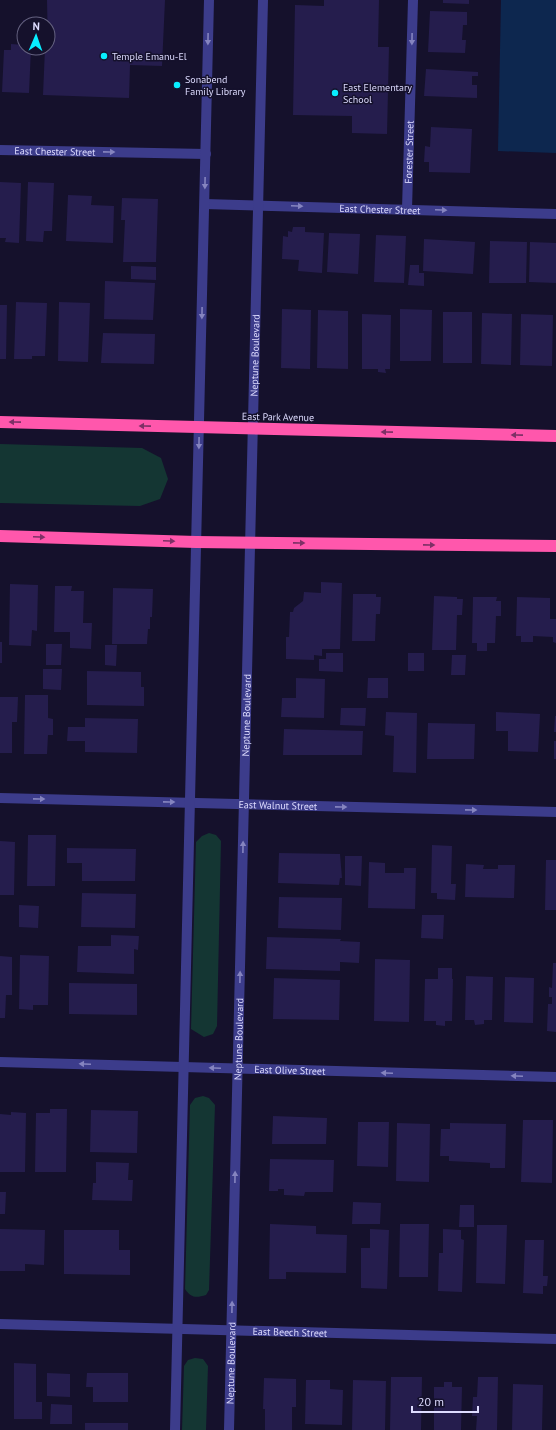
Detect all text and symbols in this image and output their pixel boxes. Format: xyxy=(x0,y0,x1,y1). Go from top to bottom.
north arrow xyxy=(16,16,56,56)
text: N xyxy=(32,19,40,33)
one-way arrow xyxy=(205,33,212,45)
one-way arrow xyxy=(408,33,415,45)
place label: Temple Emanu-El xyxy=(112,50,187,63)
marker: Temple Emanu-El xyxy=(99,51,109,61)
place label: Sonabend Family Library xyxy=(185,73,246,98)
marker: Sonabend Family Library xyxy=(172,80,182,90)
place label: East Elementary School xyxy=(343,81,412,106)
marker: East Elementary School xyxy=(330,88,340,98)
street label: Forester Street xyxy=(401,120,416,184)
street label: East Chester Street xyxy=(14,144,96,158)
one-way arrow xyxy=(103,149,116,155)
one-way arrow xyxy=(202,177,208,190)
street label: East Chester Street xyxy=(339,201,421,217)
one-way arrow xyxy=(291,203,304,209)
one-way arrow xyxy=(435,207,448,213)
one-way arrow xyxy=(199,307,205,320)
street label: Neptune Boulevard xyxy=(247,314,262,397)
street label: East Park Avenue xyxy=(242,410,314,424)
one-way arrow xyxy=(9,419,21,426)
one-way arrow xyxy=(139,422,151,429)
one-way arrow xyxy=(380,429,393,435)
one-way arrow xyxy=(510,432,523,438)
one-way arrow xyxy=(196,437,202,450)
one-way arrow xyxy=(33,534,45,541)
one-way arrow xyxy=(163,538,176,544)
one-way arrow xyxy=(293,540,306,546)
one-way arrow xyxy=(423,542,436,548)
street label: Neptune Boulevard xyxy=(239,674,253,756)
one-way arrow xyxy=(33,796,46,802)
street label: East Walnut Street xyxy=(238,798,318,813)
one-way arrow xyxy=(163,799,175,806)
one-way arrow xyxy=(335,804,348,810)
one-way arrow xyxy=(465,807,478,813)
one-way arrow xyxy=(240,840,246,853)
one-way arrow xyxy=(236,971,243,983)
street label: Neptune Boulevard xyxy=(231,998,246,1080)
one-way arrow xyxy=(78,1061,91,1067)
street label: East Olive Street xyxy=(254,1062,326,1077)
one-way arrow xyxy=(208,1065,221,1071)
one-way arrow xyxy=(380,1070,393,1076)
one-way arrow xyxy=(510,1073,523,1079)
one-way arrow xyxy=(232,1170,238,1183)
one-way arrow xyxy=(228,1301,235,1313)
street label: Neptune Boulevard xyxy=(223,1322,238,1404)
street label: East Beech Street xyxy=(252,1324,328,1339)
scale bar xyxy=(412,1388,478,1414)
text: 20 m xyxy=(418,1394,444,1409)

